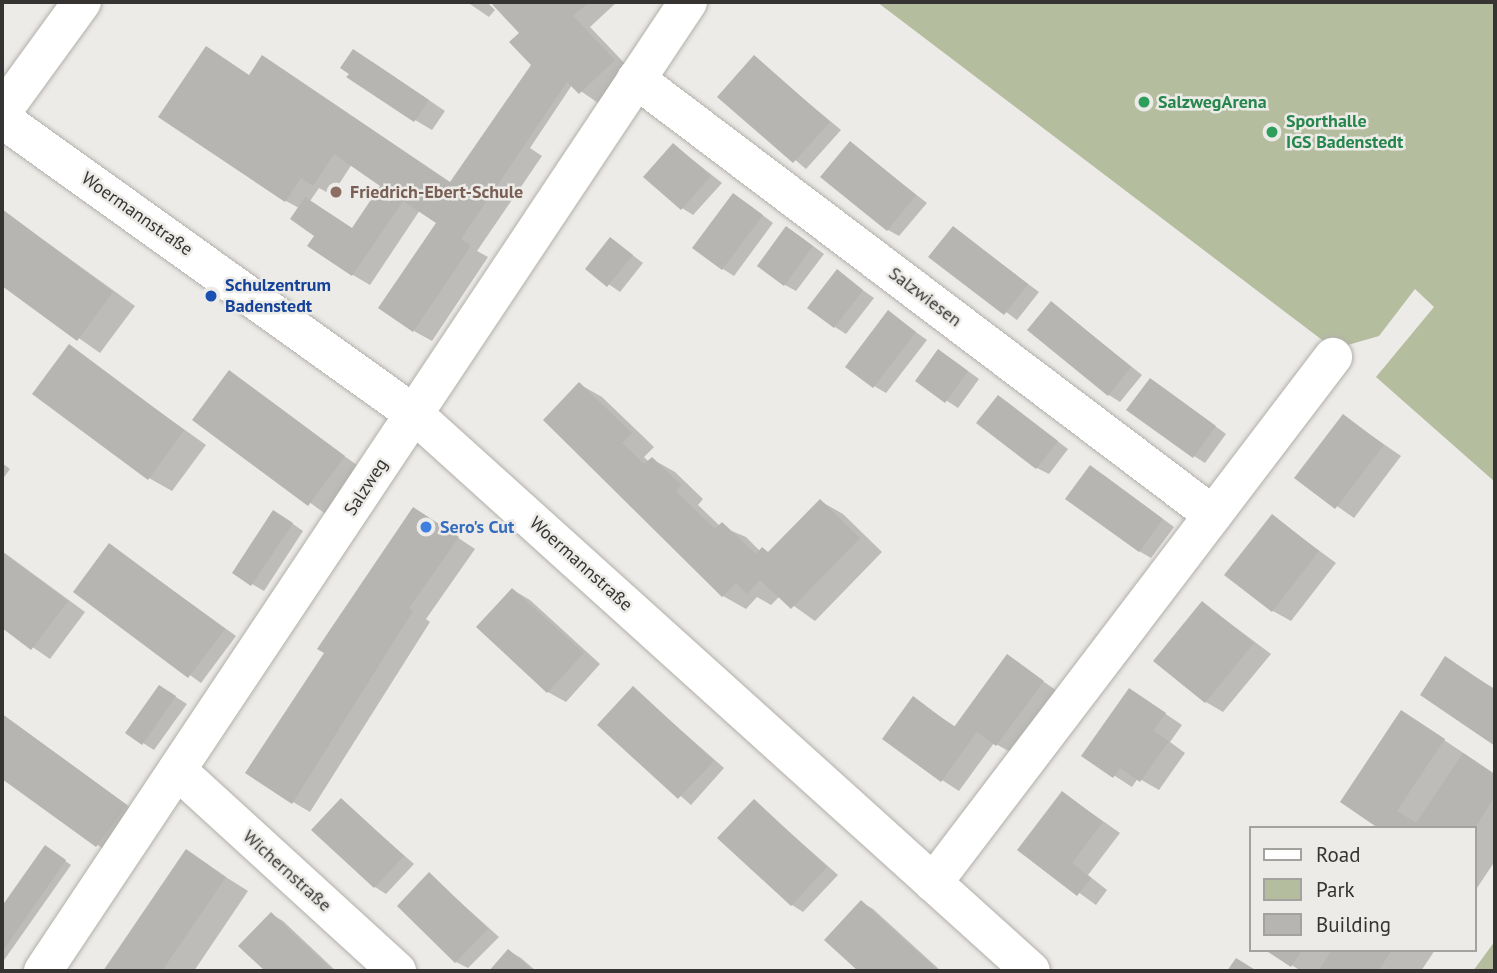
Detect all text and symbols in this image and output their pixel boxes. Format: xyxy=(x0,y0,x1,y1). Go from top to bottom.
place label: SalzwegArena xyxy=(1158,91,1267,113)
marker: SalzwegArena xyxy=(1136,94,1152,110)
place label: Sporthalle IGS Badenstedt xyxy=(1286,111,1403,154)
marker: Sporthalle IGS Badenstedt xyxy=(1264,124,1280,140)
street label: Woermannstraße xyxy=(77,168,197,260)
place label: Friedrich-Ebert-Schule xyxy=(350,181,523,203)
marker: Friedrich-Ebert-Schule xyxy=(328,184,344,200)
street label: Salzwiesen xyxy=(884,263,966,331)
place label: Schulzentrum Badenstedt xyxy=(225,275,331,318)
marker: Schulzentrum Badenstedt xyxy=(203,288,219,304)
street label: Salzweg xyxy=(340,455,392,519)
street label: Woermannstraße xyxy=(525,512,637,616)
place label: Sero's Cut xyxy=(440,516,515,538)
marker: Sero's Cut xyxy=(418,519,434,535)
street label: Wichernstraße xyxy=(238,826,336,916)
legend xyxy=(1248,826,1476,952)
text: Road xyxy=(1316,841,1360,868)
text: Park xyxy=(1316,876,1355,903)
text: Building xyxy=(1316,911,1391,938)

